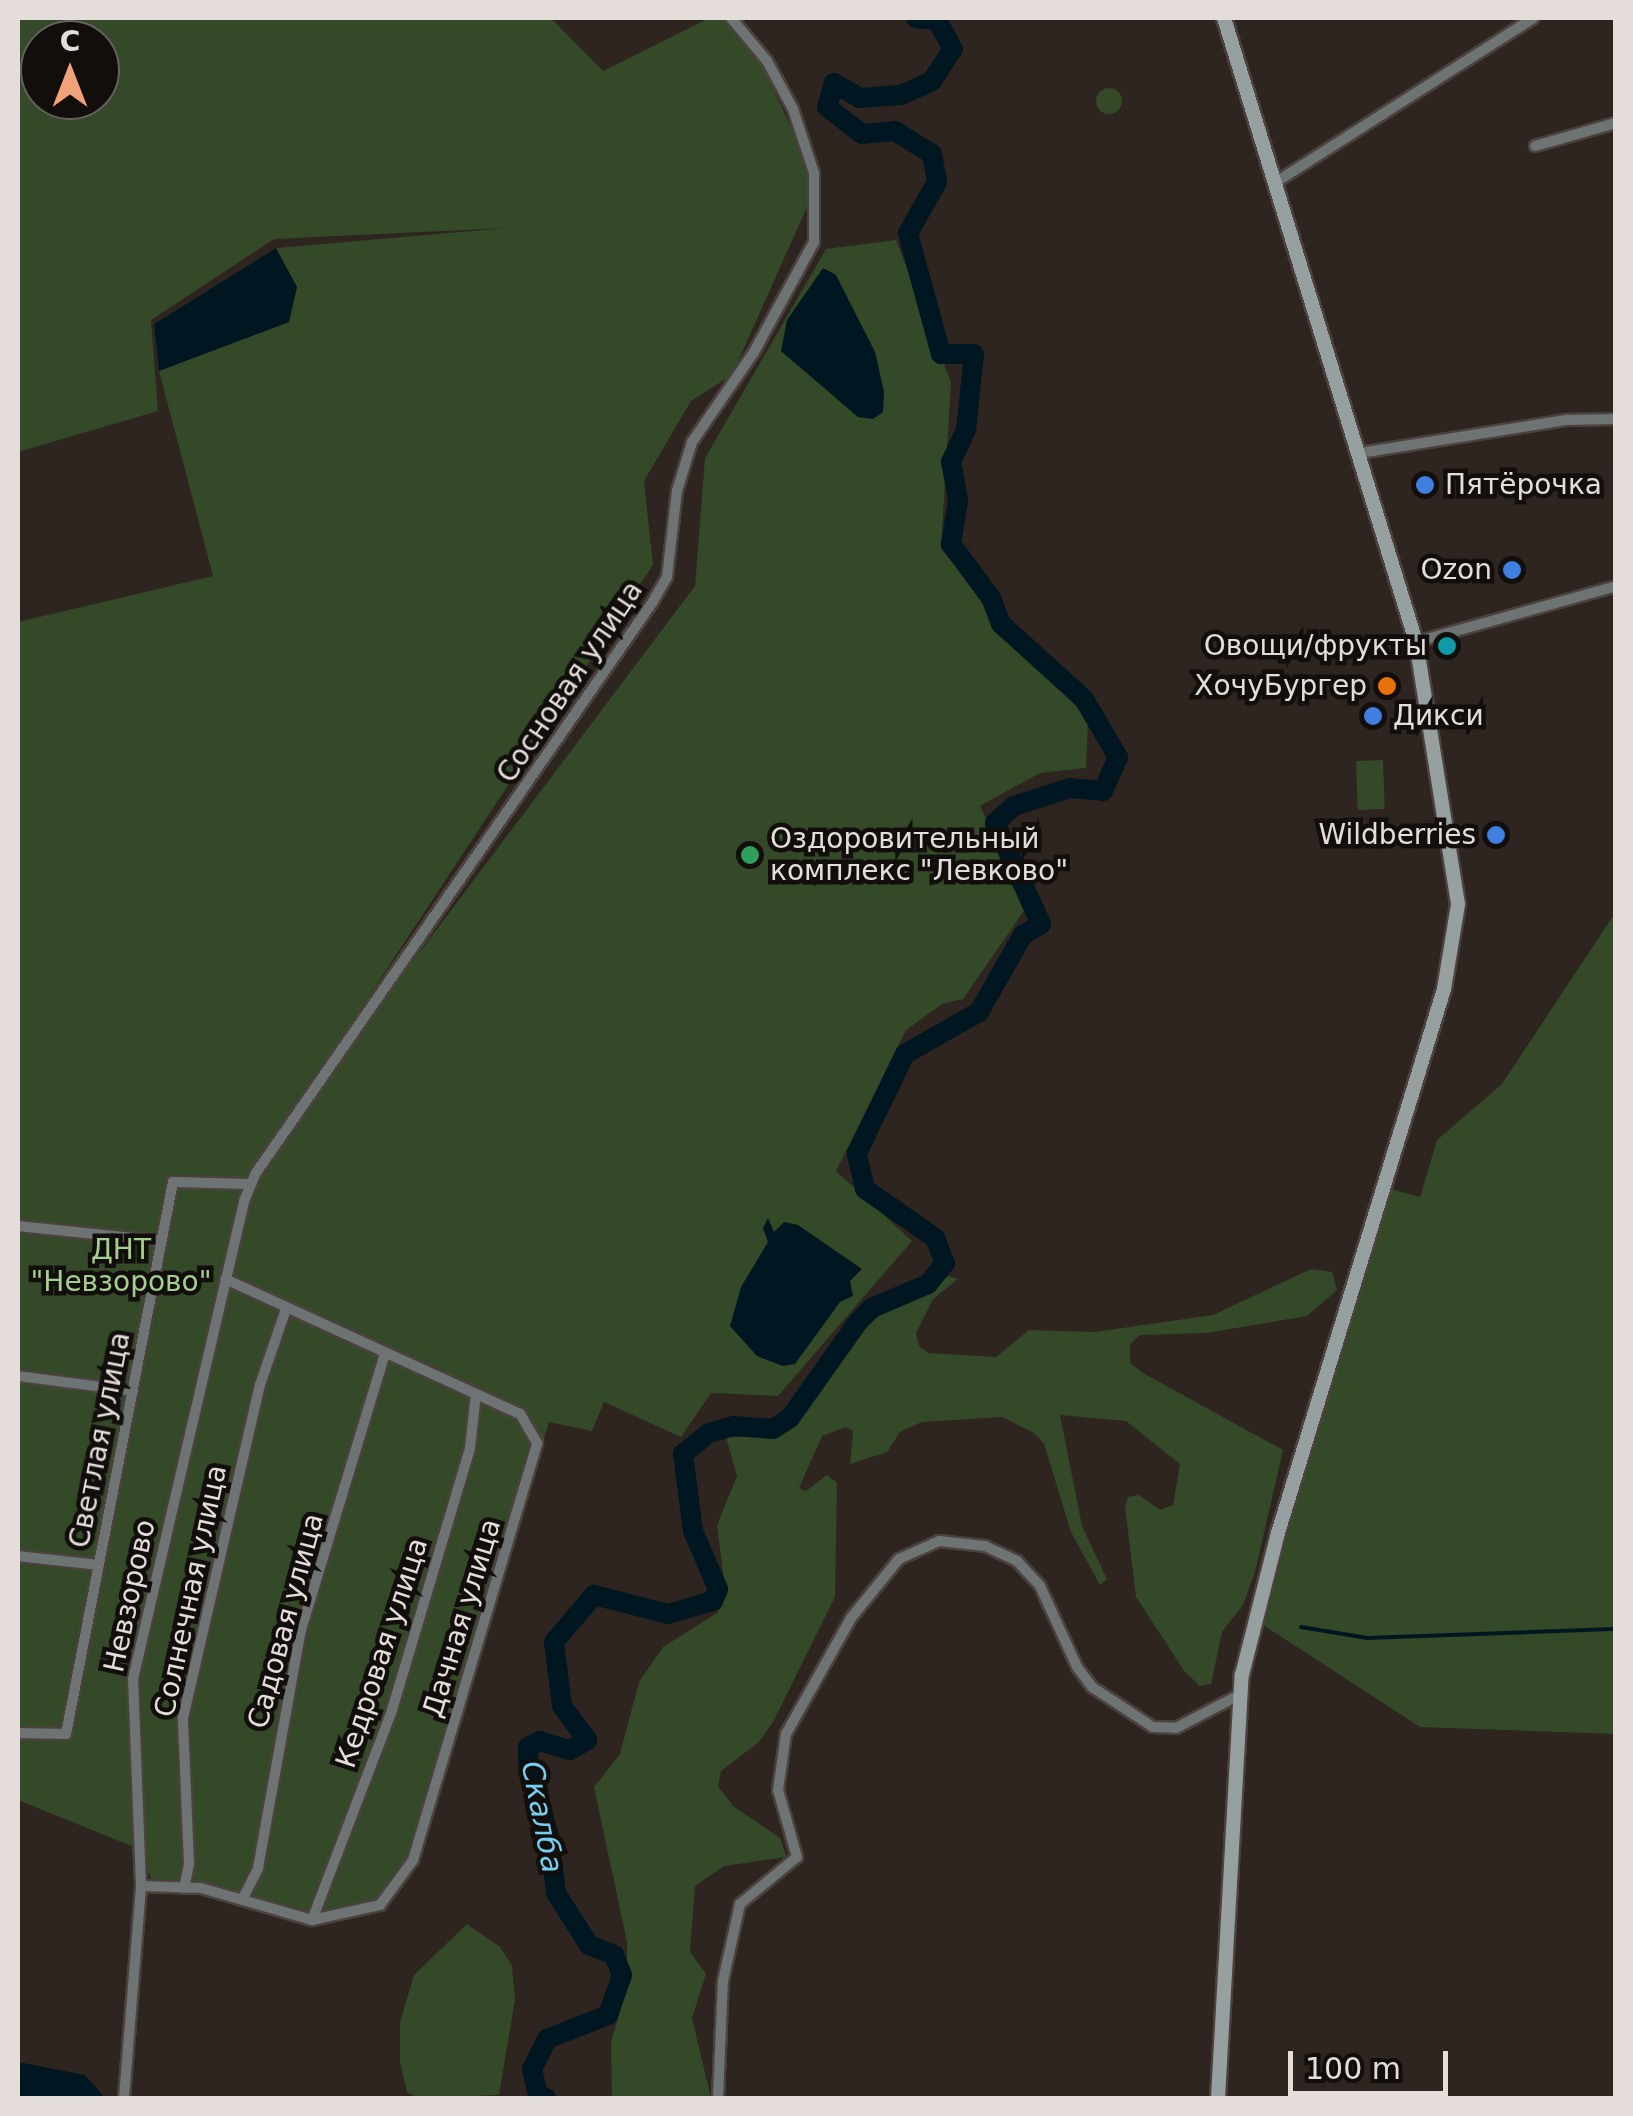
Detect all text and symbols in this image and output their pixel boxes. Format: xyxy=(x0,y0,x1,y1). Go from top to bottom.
north arrow xyxy=(20,20,120,120)
text: С xyxy=(60,25,80,58)
place label: Пятёрочка xyxy=(1445,468,1602,502)
marker: Пятёрочка xyxy=(1414,474,1436,496)
place label: Ozon xyxy=(1420,553,1492,587)
marker: Ozon xyxy=(1501,559,1523,581)
street label: Сосновая улица xyxy=(490,575,650,789)
place label: Овощи/фрукты xyxy=(1204,629,1427,663)
marker: Овощи/фрукты xyxy=(1436,635,1458,657)
place label: ХочуБургер xyxy=(1194,669,1367,703)
marker: ХочуБургер xyxy=(1376,675,1398,697)
place label: Дикси xyxy=(1393,699,1484,733)
marker: Дикси xyxy=(1362,705,1384,727)
place label: Wildberries xyxy=(1318,818,1476,852)
place label: Оздоровительный комплекс "Левково" xyxy=(770,822,1068,888)
marker: Wildberries xyxy=(1485,824,1507,846)
marker: Оздоровительный комплекс "Левково" xyxy=(739,844,761,866)
park label: ДНТ "Невзорово" xyxy=(30,1233,212,1299)
street label: Светлая улица xyxy=(63,1329,137,1551)
street label: Солнечная улица xyxy=(148,1462,234,1720)
street label: Садовая улица xyxy=(241,1510,331,1732)
street label: Дачная улица xyxy=(416,1515,508,1721)
street label: Невзорово xyxy=(97,1517,163,1675)
street label: Кедровая улица xyxy=(329,1534,435,1772)
water label: Скалба xyxy=(514,1758,570,1876)
scale bar xyxy=(1293,2031,1453,2093)
text: 100 m xyxy=(1305,2051,1401,2086)

